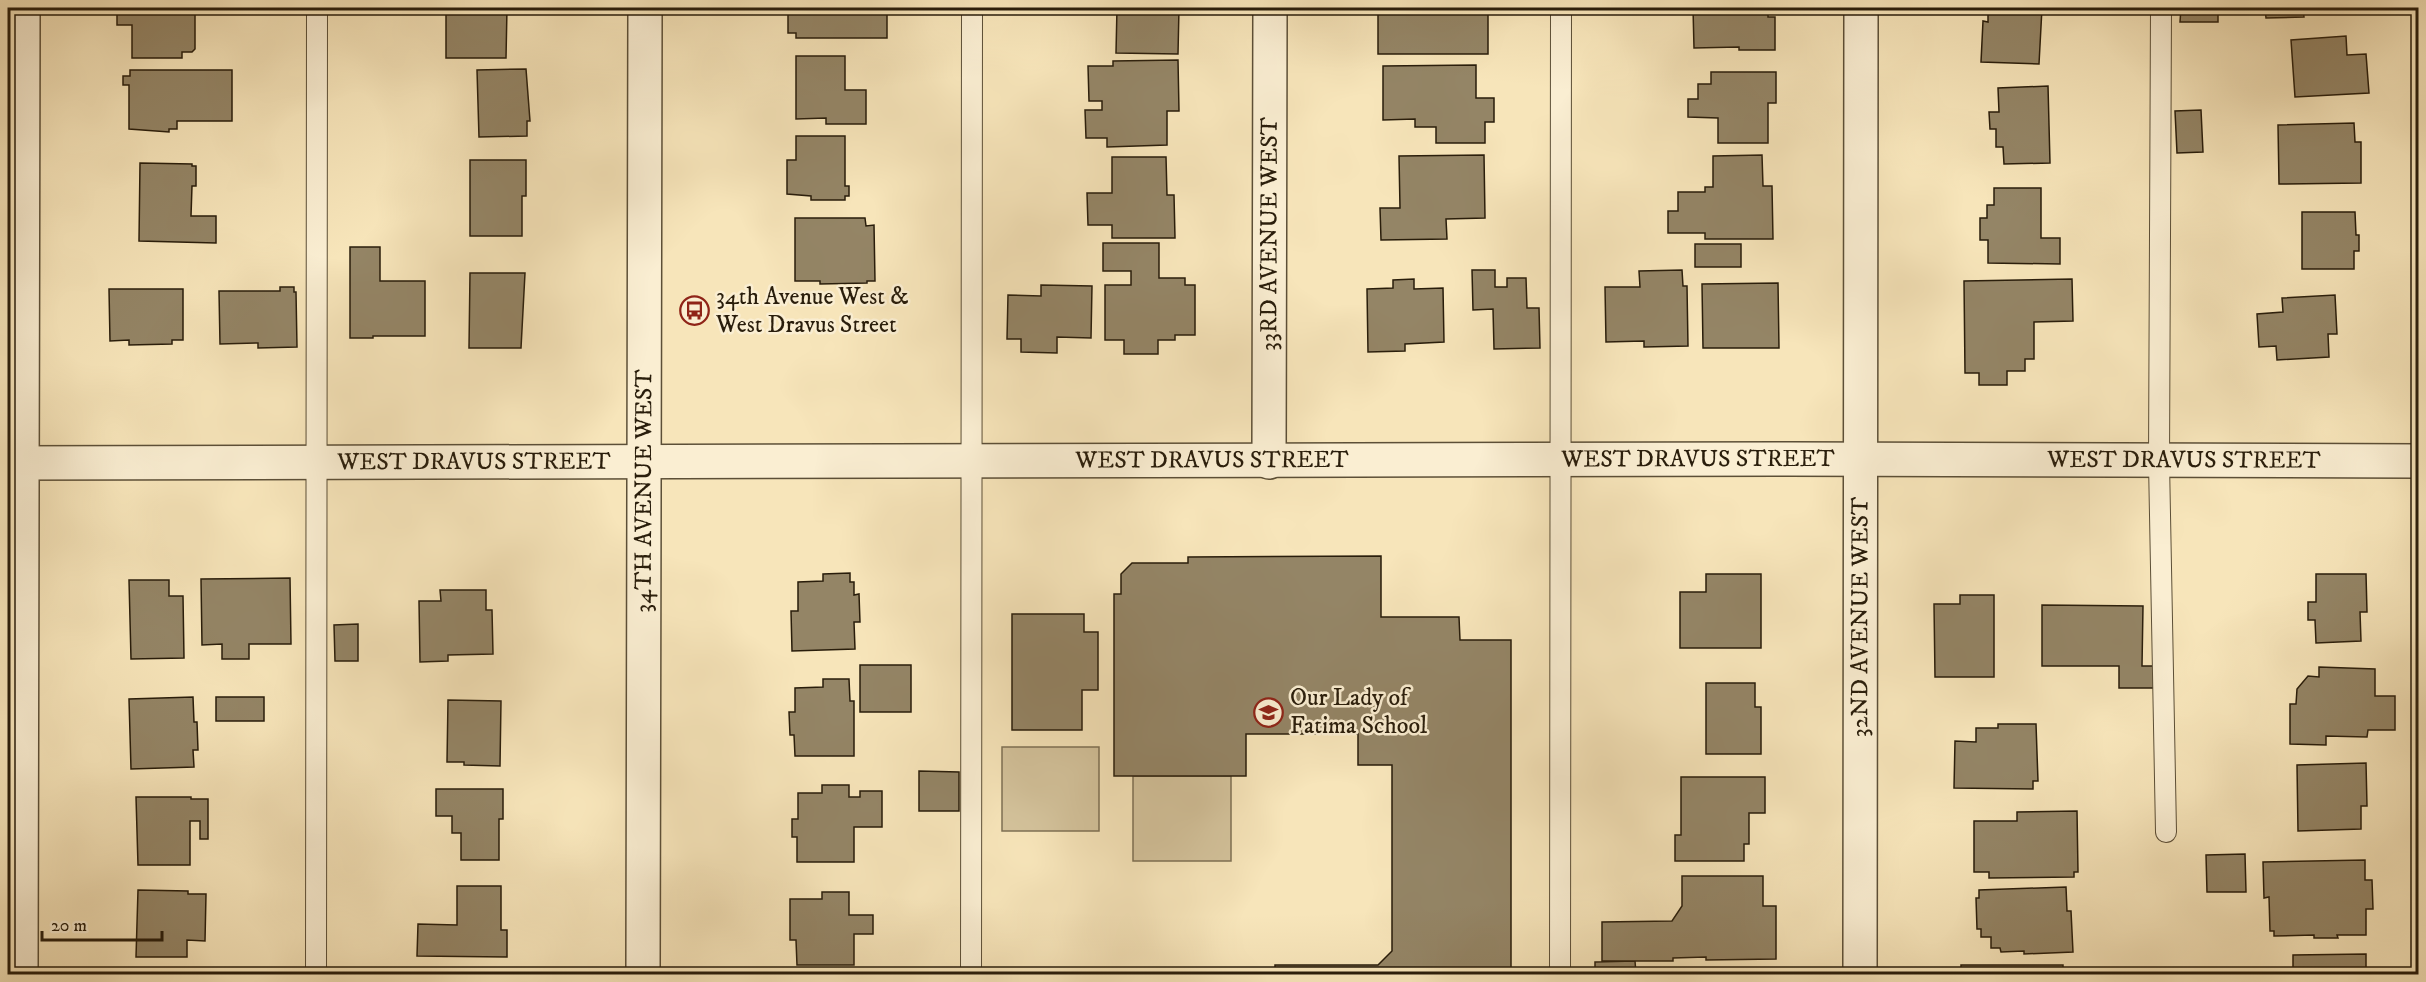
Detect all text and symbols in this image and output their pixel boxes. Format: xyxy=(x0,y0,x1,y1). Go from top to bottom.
street label: 33RD AVENUE WEST xyxy=(1254,117,1285,351)
place label: 34th Avenue West & West Dravus Street xyxy=(715,282,909,340)
bus stop icon: 34th Avenue West & West Dravus Street xyxy=(679,295,711,327)
street label: 34TH AVENUE WEST xyxy=(629,369,659,613)
street label: WEST DRAVUS STREET xyxy=(1560,444,1835,475)
street label: WEST DRAVUS STREET xyxy=(1074,445,1349,476)
street label: WEST DRAVUS STREET xyxy=(2046,445,2321,476)
street label: WEST DRAVUS STREET xyxy=(336,447,611,477)
street label: 32ND AVENUE WEST xyxy=(1845,497,1875,737)
place label: Our Lady of Fatima School xyxy=(1290,683,1428,741)
school or university icon: Our Lady of Fatima School xyxy=(1253,696,1285,728)
scale bar xyxy=(42,904,162,942)
text: 20 m xyxy=(51,915,87,937)

